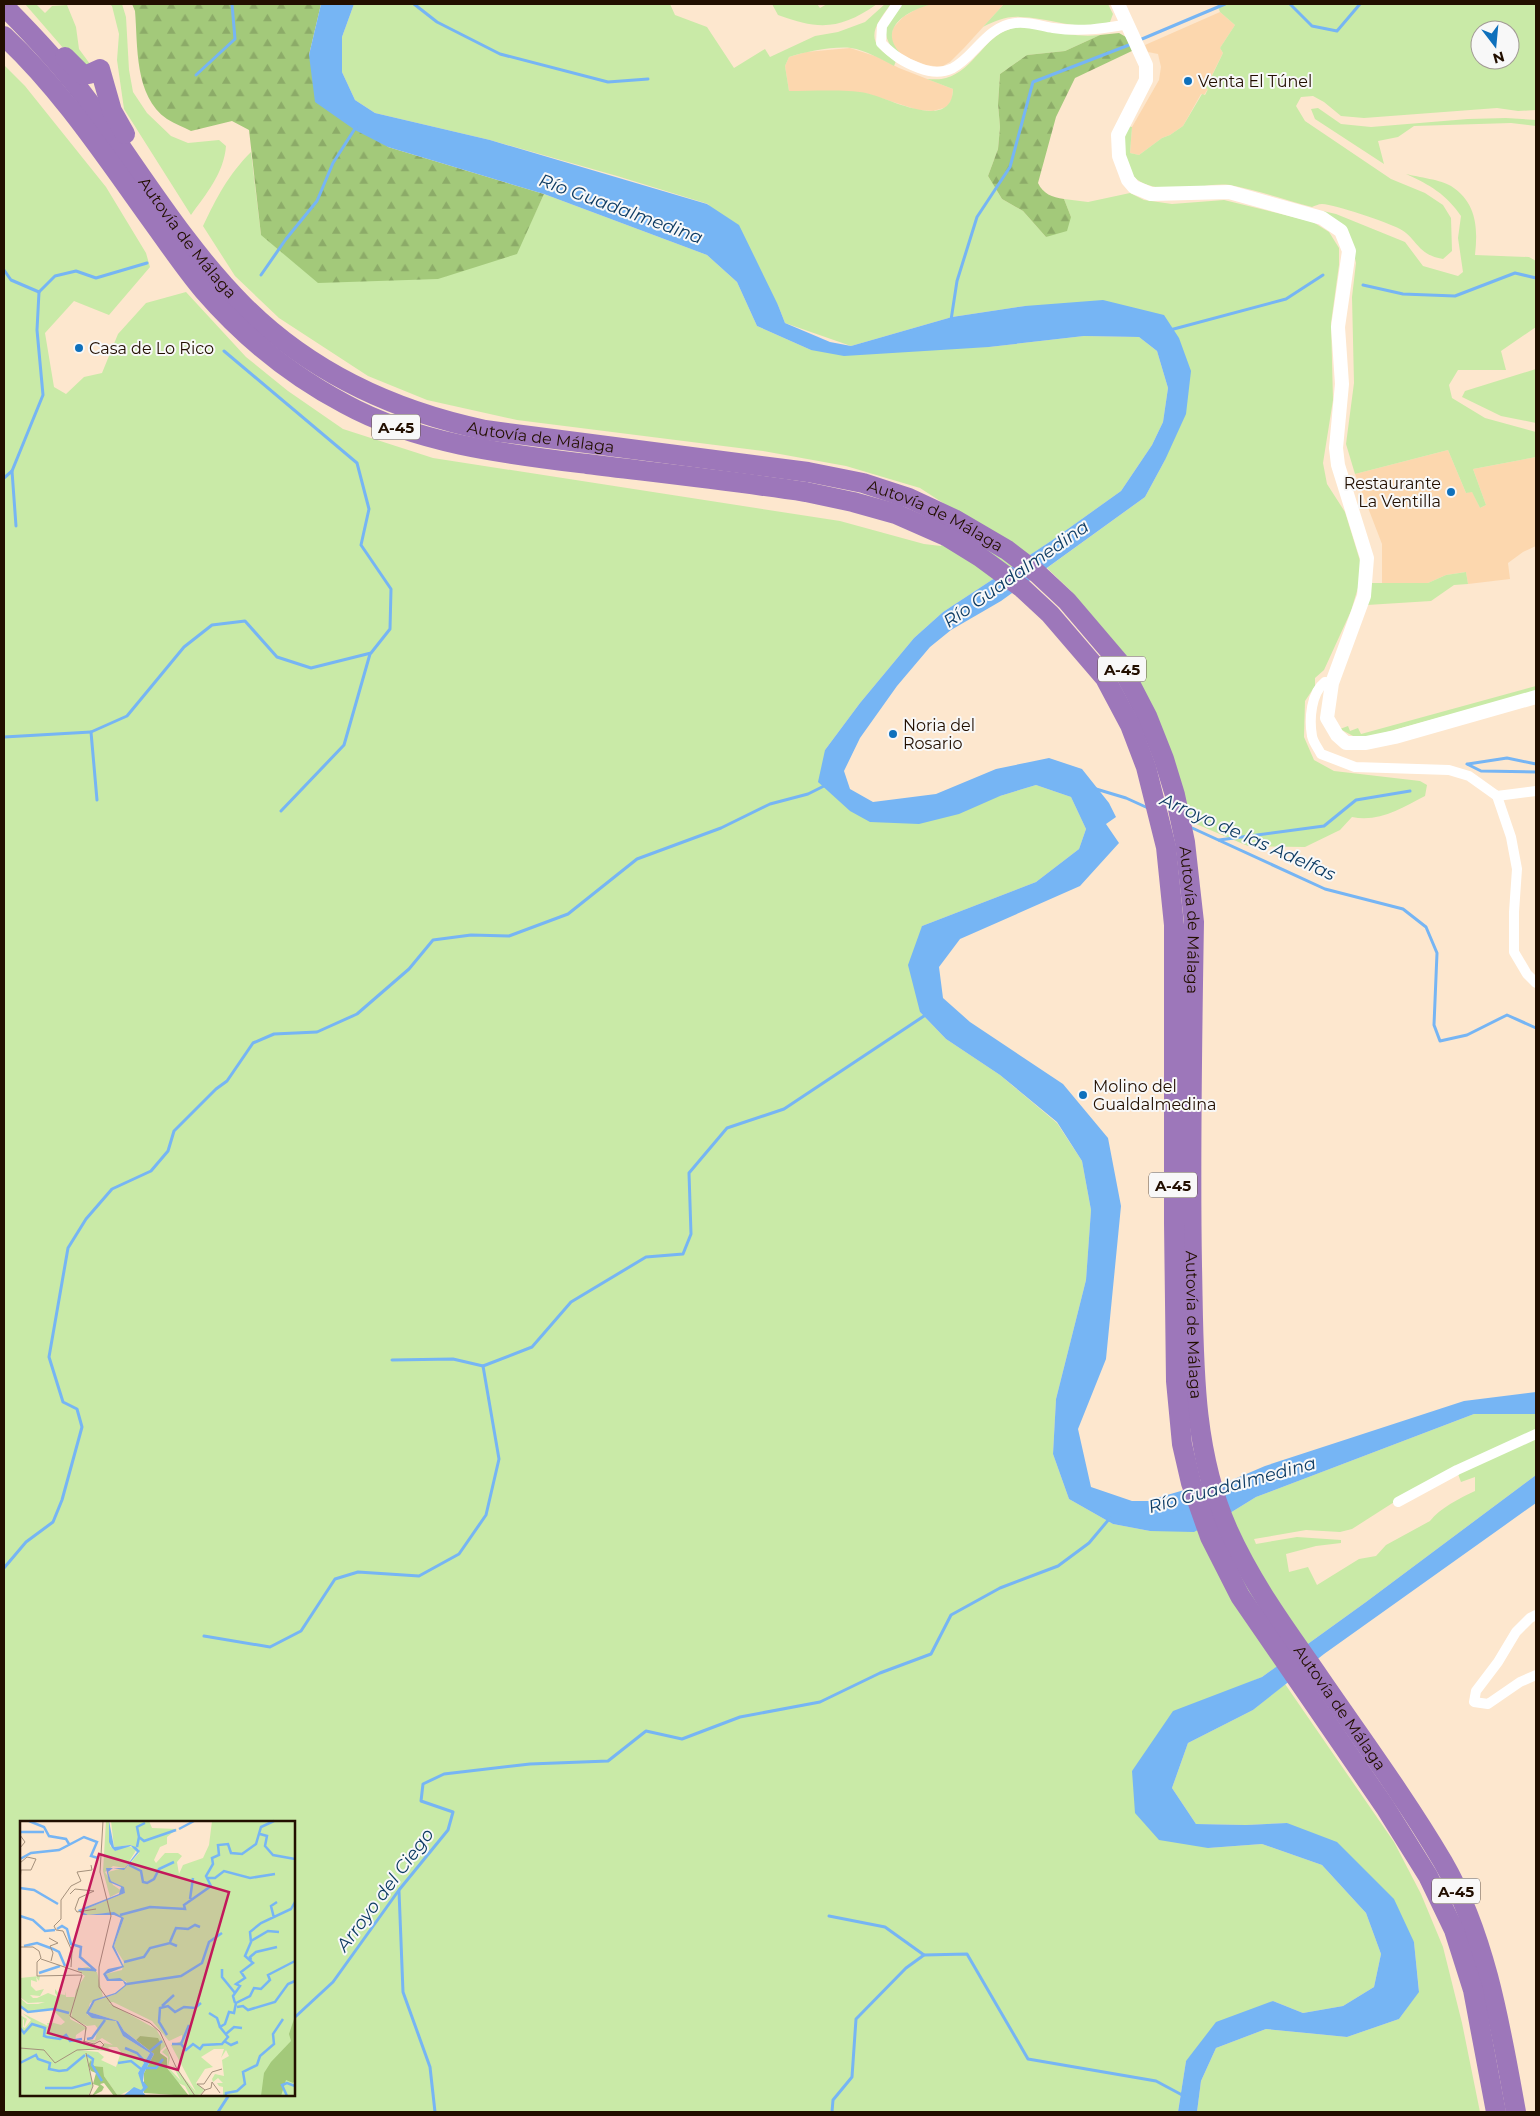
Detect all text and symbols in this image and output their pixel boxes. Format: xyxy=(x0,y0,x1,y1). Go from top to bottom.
north arrow xyxy=(1470,20,1520,70)
text: N xyxy=(1491,47,1507,68)
place label: Venta El Túnel xyxy=(1198,72,1312,91)
marker: Venta El Túnel xyxy=(1182,75,1194,87)
water label: Río Guadalmedina xyxy=(536,169,706,249)
street label: Autovía de Málaga xyxy=(135,173,241,302)
place label: Casa de Lo Rico xyxy=(89,339,214,358)
marker: Casa de Lo Rico xyxy=(73,342,85,354)
road number: A-45 xyxy=(372,414,420,440)
street label: Autovía de Málaga xyxy=(465,417,616,456)
place label: Restaurante La Ventilla xyxy=(1344,474,1441,511)
street label: Autovía de Málaga xyxy=(865,476,1007,555)
marker: Restaurante La Ventilla xyxy=(1445,486,1457,498)
water label: Río Guadalmedina xyxy=(939,515,1093,633)
road number: A-45 xyxy=(1098,656,1146,682)
place label: Noria del Rosario xyxy=(903,716,975,753)
marker: Noria del Rosario xyxy=(887,728,899,740)
water label: Arroyo de las Adelfas xyxy=(1156,788,1339,886)
street label: Autovía de Málaga xyxy=(1176,845,1204,994)
place label: Molino del Gualdalmedina xyxy=(1093,1077,1217,1114)
marker: Molino del Gualdalmedina xyxy=(1077,1089,1089,1101)
road number: A-45 xyxy=(1149,1172,1197,1198)
street label: Autovía de Málaga xyxy=(1182,1250,1206,1400)
water label: Río Guadalmedina xyxy=(1146,1452,1318,1518)
street label: Autovía de Málaga xyxy=(1290,1641,1390,1774)
inset map xyxy=(20,1821,295,2096)
water label: Arroyo del Ciego xyxy=(331,1824,438,1957)
road number: A-45 xyxy=(1432,1878,1480,1904)

